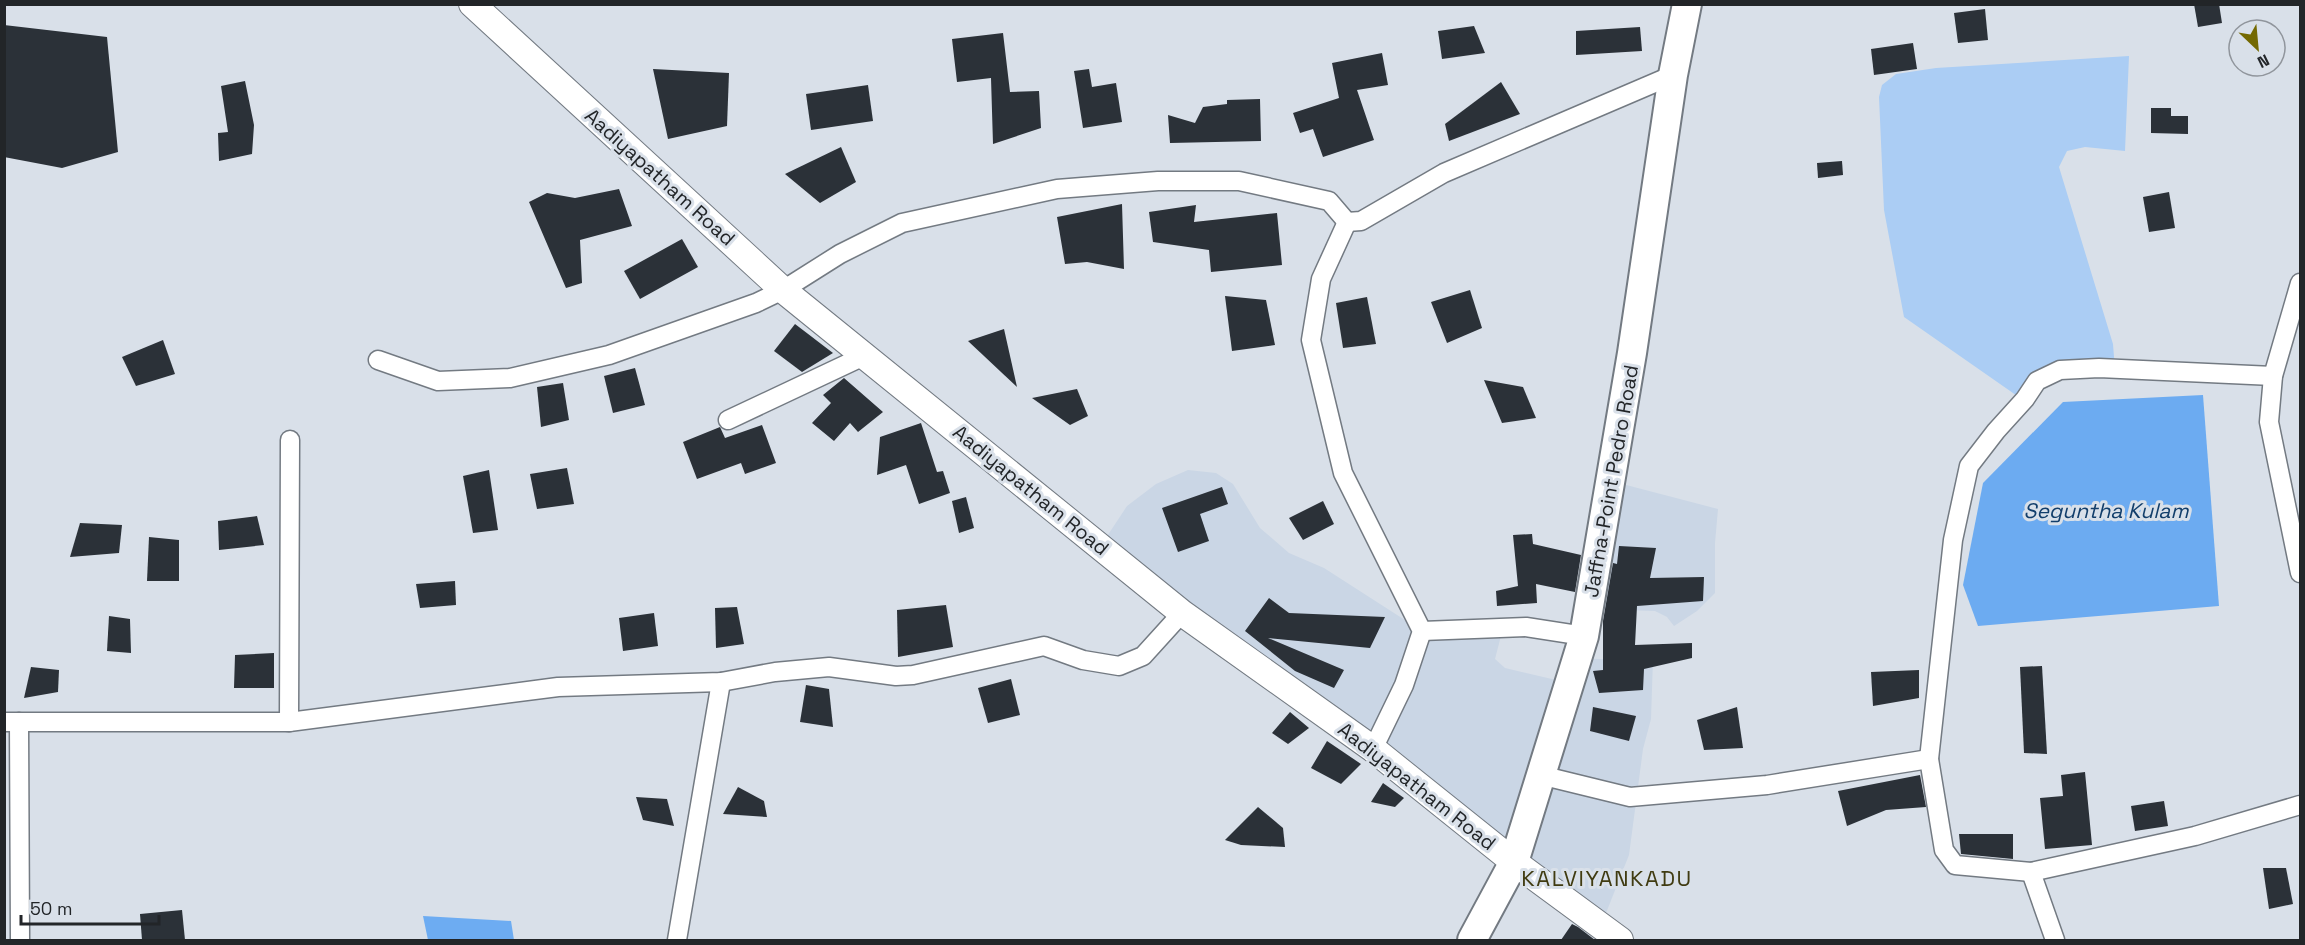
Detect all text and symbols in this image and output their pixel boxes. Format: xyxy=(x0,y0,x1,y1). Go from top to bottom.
north arrow xyxy=(2227,18,2287,78)
text: N xyxy=(2254,49,2273,73)
street label: Aadiyapatham Road xyxy=(579,103,741,251)
street label: Jaffna-Point Pedro Road xyxy=(1578,363,1644,599)
street label: Aadiyapatham Road xyxy=(948,419,1114,561)
water label: Seguntha Kulam xyxy=(2024,497,2189,524)
street label: Aadiyapatham Road xyxy=(1333,716,1501,856)
district label: KALVIYANKADU xyxy=(1521,864,1693,892)
scale bar xyxy=(21,888,159,926)
text: 50 m xyxy=(30,897,72,920)

